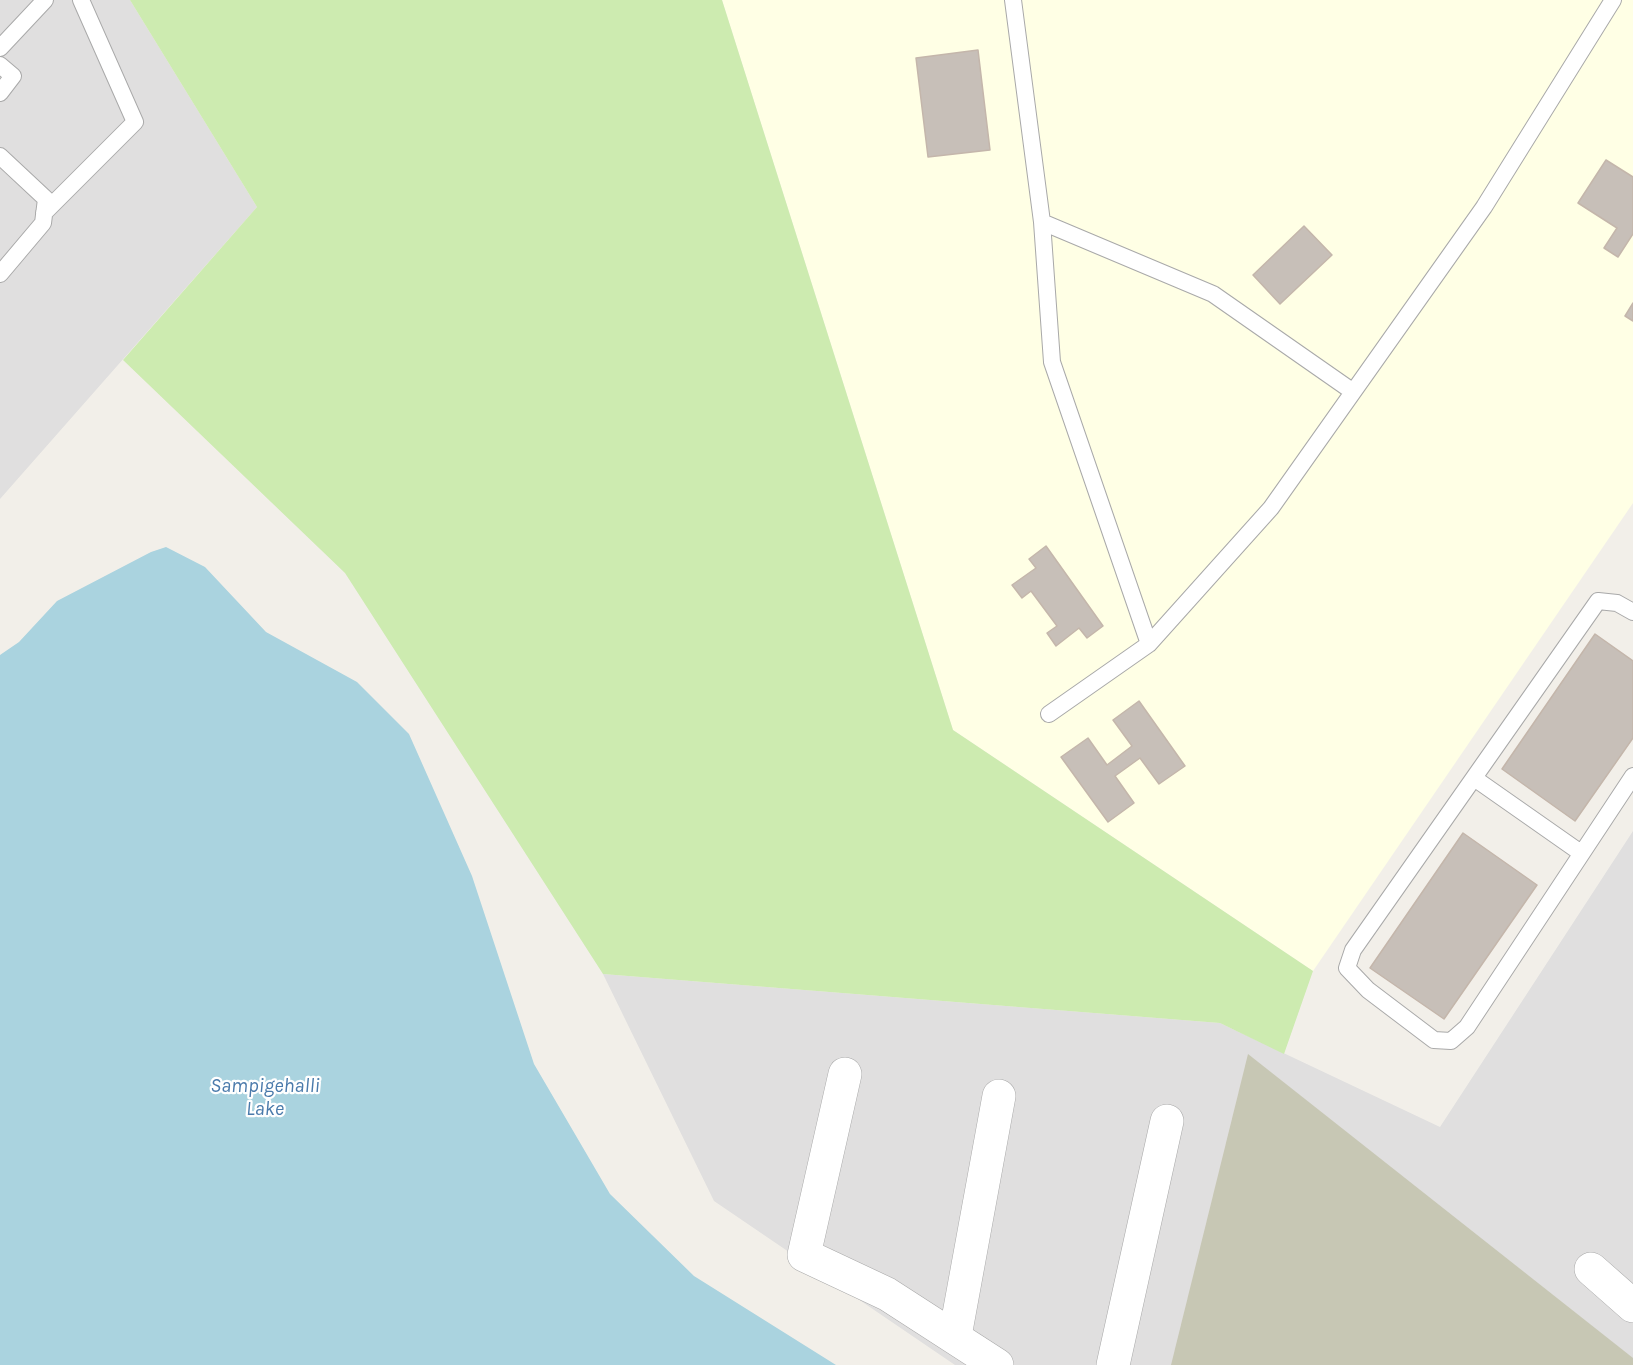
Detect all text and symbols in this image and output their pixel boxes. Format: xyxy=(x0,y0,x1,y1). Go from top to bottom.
water label: Sampigehalli Lake xyxy=(210,1074,320,1121)

